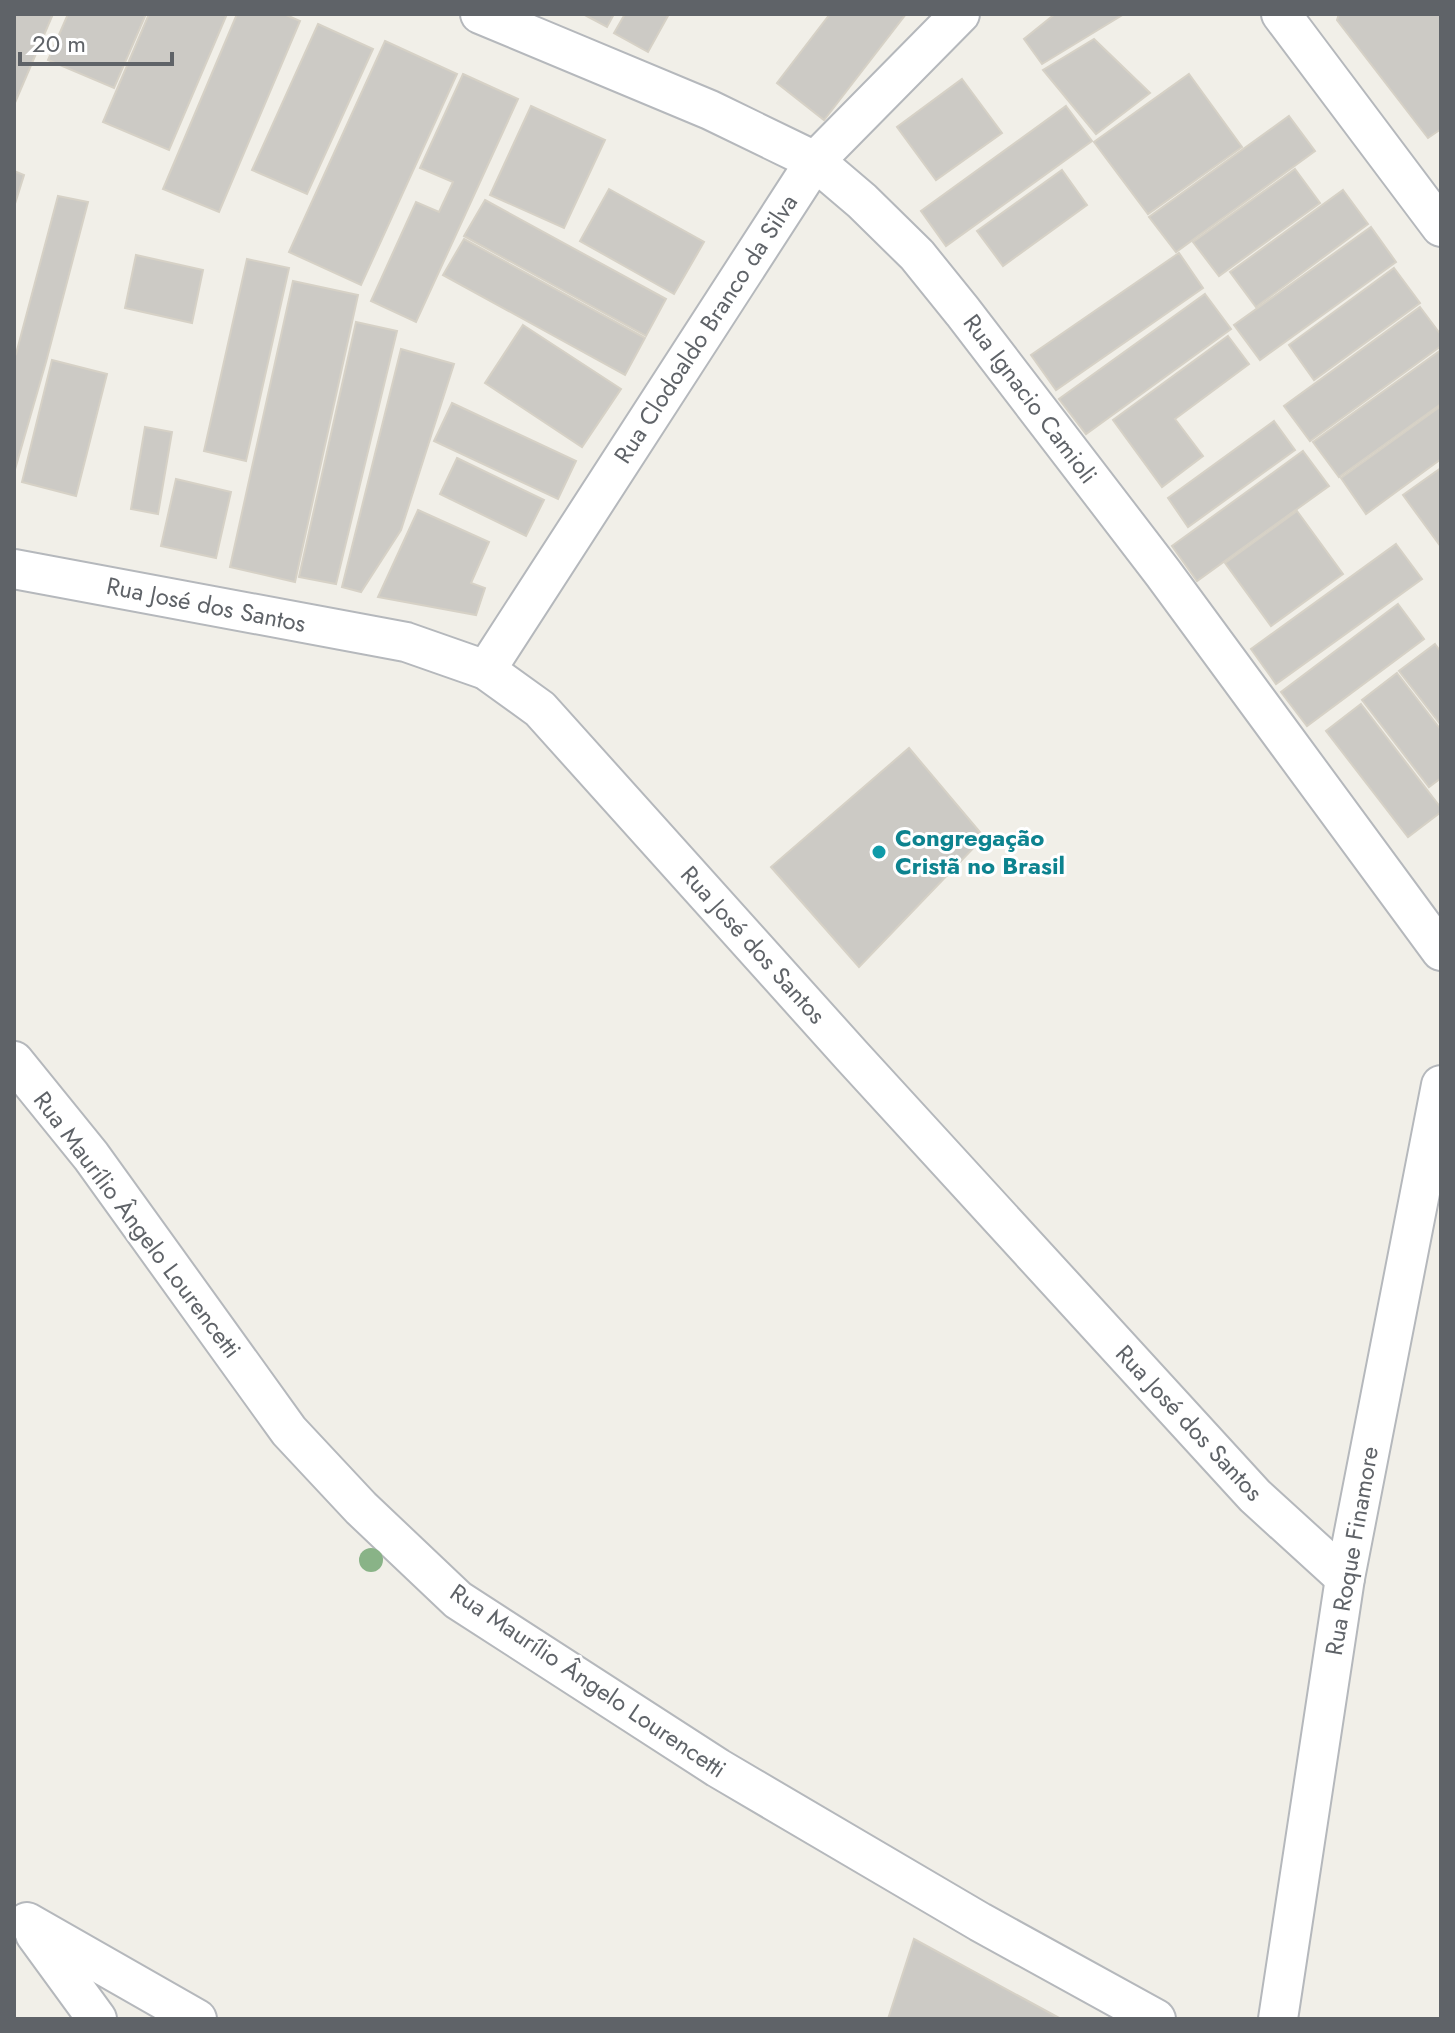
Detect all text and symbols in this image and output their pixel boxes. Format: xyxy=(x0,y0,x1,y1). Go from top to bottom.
scale bar xyxy=(20,16,172,66)
text: 20 m xyxy=(32,26,86,61)
street label: Rua Clodoaldo Branco da Silva xyxy=(605,187,806,470)
street label: Rua Ignacio Camioli xyxy=(955,307,1106,491)
street label: Rua José dos Santos xyxy=(103,568,309,641)
place label: Congregação Cristã no Brasil xyxy=(895,820,1065,883)
marker: Congregação Cristã no Brasil xyxy=(870,843,888,861)
street label: Rua José dos Santos xyxy=(673,858,834,1032)
street label: Rua Maurílio Ângelo Lourencetti xyxy=(25,1084,250,1365)
street label: Rua José dos Santos xyxy=(1108,1337,1271,1509)
street label: Rua Roque Finamore xyxy=(1316,1444,1387,1658)
street label: Rua Maurílio Ângelo Lourencetti xyxy=(443,1575,733,1786)

